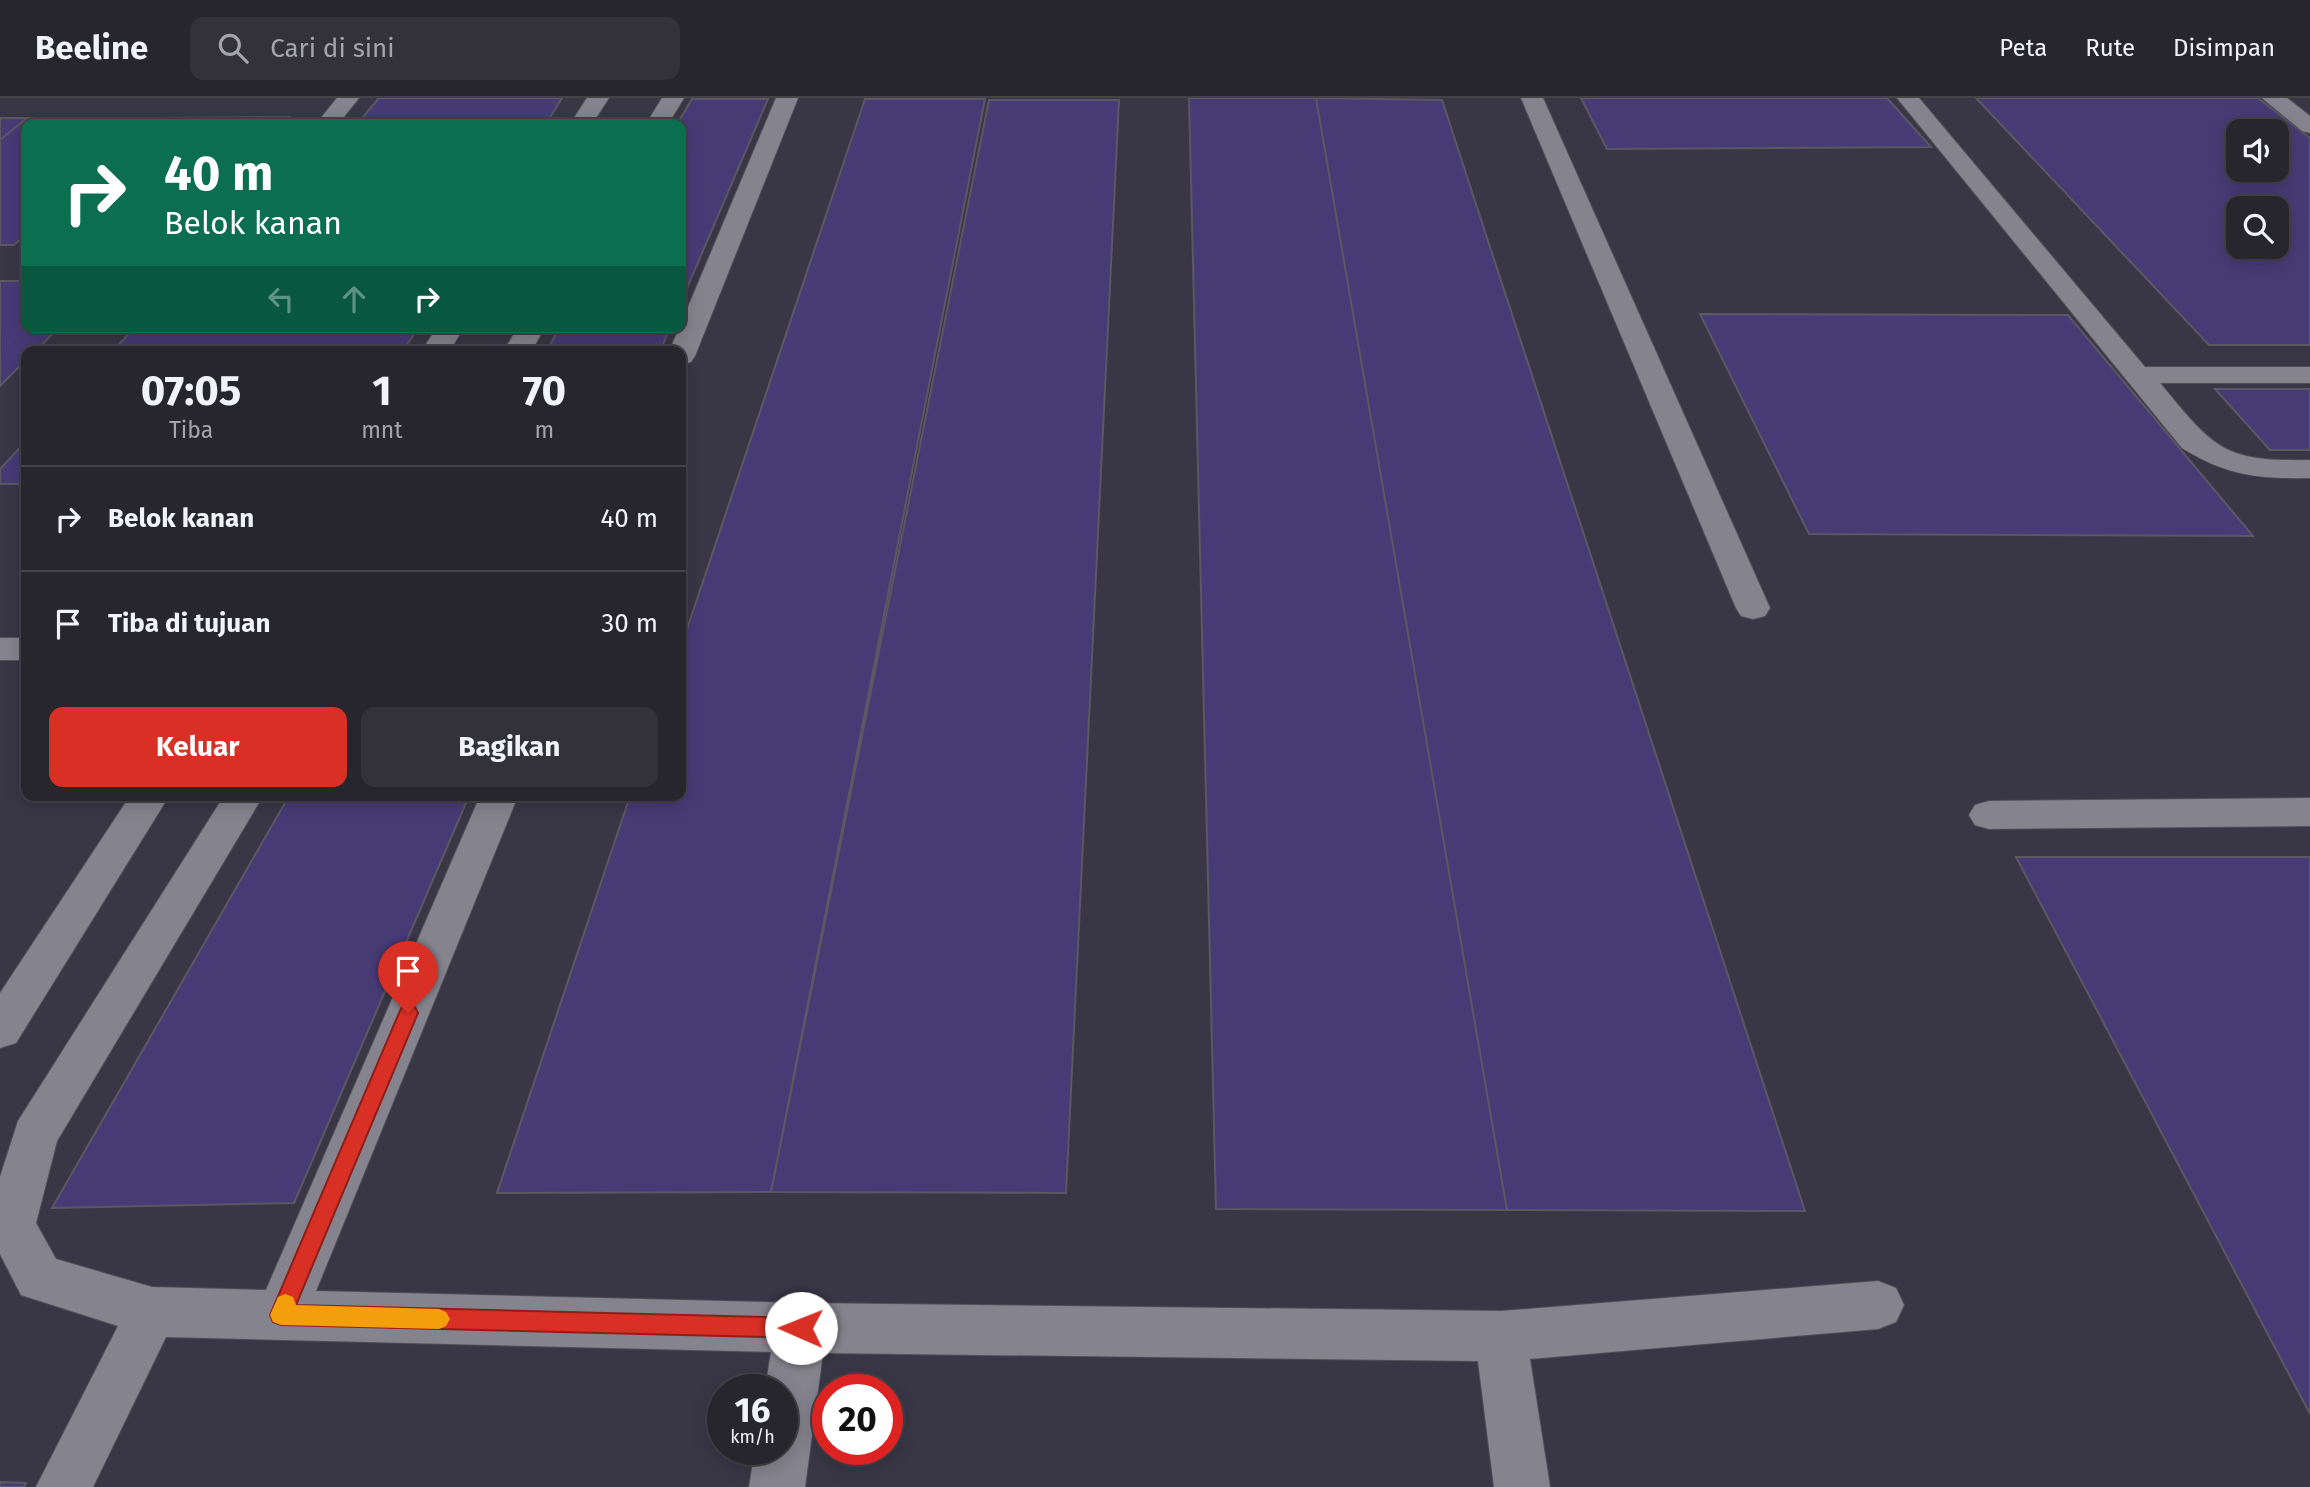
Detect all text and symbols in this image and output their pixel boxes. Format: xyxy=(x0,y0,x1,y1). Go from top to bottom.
search box xyxy=(190,17,680,80)
text: Beeline xyxy=(35,28,148,68)
icon: search xyxy=(214,29,252,67)
text: Cari di sini xyxy=(270,33,395,64)
text: Peta xyxy=(1999,34,2047,62)
text: Rute xyxy=(2085,34,2135,62)
text: Disimpan xyxy=(2173,34,2275,62)
map controls xyxy=(2226,119,2289,259)
button: sound xyxy=(2226,119,2289,182)
text: 40 m xyxy=(164,144,273,203)
icon: right xyxy=(49,147,140,238)
button: search xyxy=(2226,196,2289,259)
text: Belok kanan xyxy=(164,204,342,242)
icon: left xyxy=(262,280,300,318)
icon: ahead xyxy=(335,280,373,318)
icon: right xyxy=(408,280,446,318)
text: 07:05 xyxy=(141,366,241,416)
text: 1 xyxy=(372,366,392,416)
text: 70 xyxy=(522,366,566,416)
text: Tiba xyxy=(169,416,213,444)
text: mnt xyxy=(361,416,403,444)
text: m xyxy=(534,416,554,444)
icon: right xyxy=(49,500,87,538)
text: Belok kanan xyxy=(108,503,254,534)
text: 40 m xyxy=(600,503,658,534)
icon: arrive xyxy=(49,605,87,643)
text: Tiba di tujuan xyxy=(108,608,270,639)
text: 30 m xyxy=(601,608,658,639)
button: Keluar xyxy=(49,707,347,787)
button: Bagikan xyxy=(361,707,658,787)
pin xyxy=(378,941,438,1013)
icon: arrive xyxy=(389,952,427,990)
position arrow xyxy=(764,1291,838,1365)
speed limit sign: 20 xyxy=(812,1374,903,1465)
text: 16 xyxy=(735,1389,770,1431)
text: km/h xyxy=(730,1426,775,1448)

